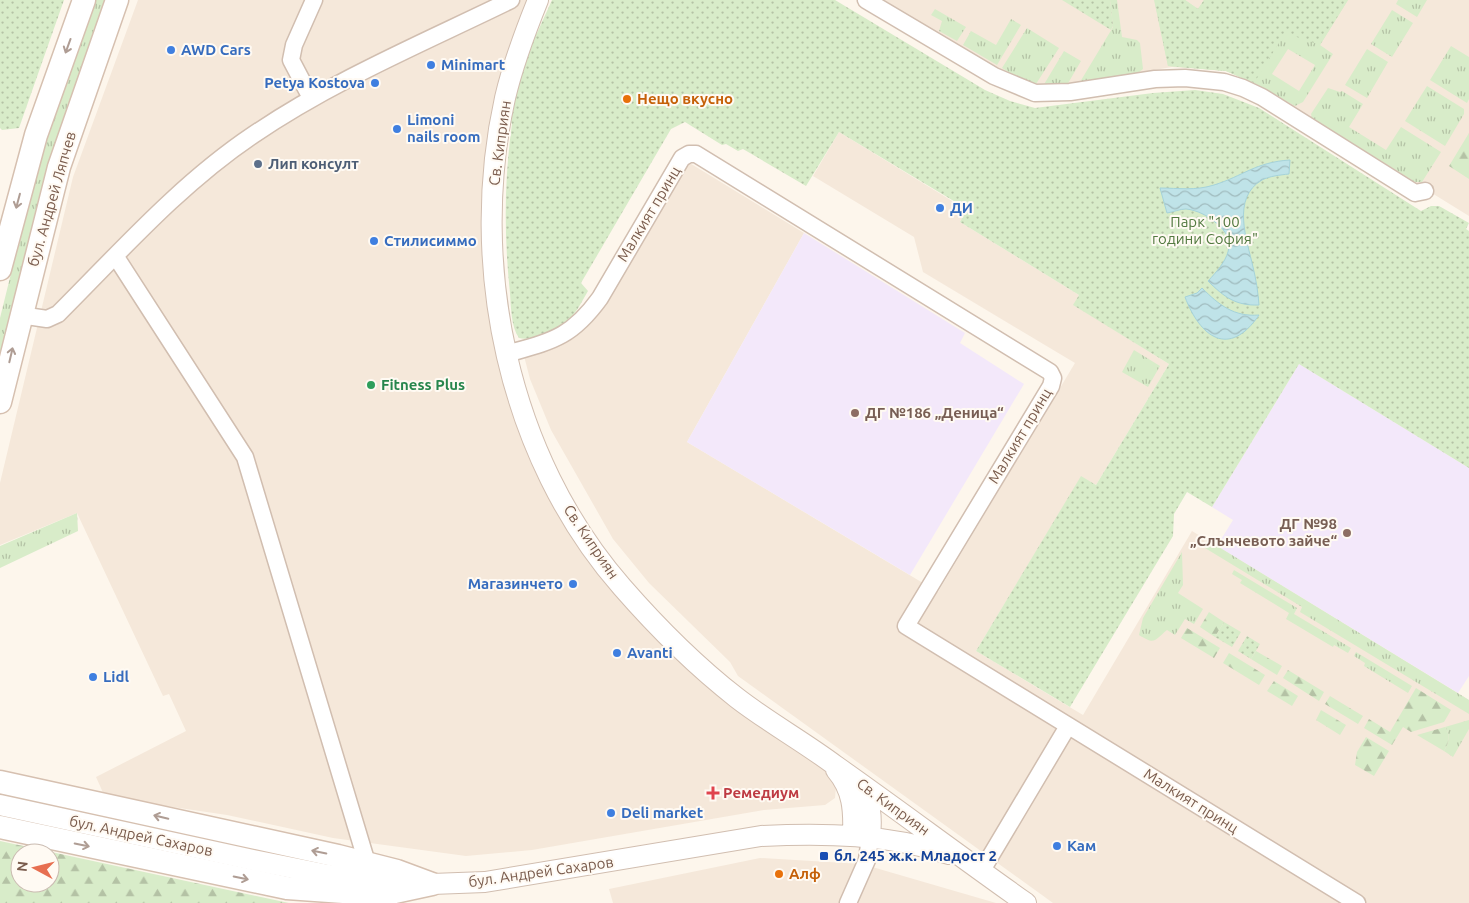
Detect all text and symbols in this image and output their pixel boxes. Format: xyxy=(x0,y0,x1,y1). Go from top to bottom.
one-way arrow xyxy=(63,38,72,53)
place label: AWD Cars xyxy=(181,41,251,58)
marker: AWD Cars xyxy=(165,44,177,56)
place label: Minimart xyxy=(441,56,506,73)
marker: Minimart xyxy=(425,59,437,71)
place label: Petya Kostova xyxy=(264,74,365,91)
marker: Petya Kostova xyxy=(369,77,381,89)
place label: Нещо вкусно xyxy=(637,90,733,107)
marker: Нещо вкусно xyxy=(621,93,633,105)
street label: Св. Киприян xyxy=(485,99,514,187)
place label: Limoni nails room xyxy=(407,111,480,145)
marker: Limoni nails room xyxy=(391,123,403,135)
street label: бул. Андрей Ляпчев xyxy=(24,129,79,268)
place label: Лип консулт xyxy=(268,155,359,172)
marker: Лип консулт xyxy=(252,158,264,170)
street label: Малкият принц xyxy=(613,163,684,264)
one-way arrow xyxy=(13,192,22,208)
place label: ДИ xyxy=(950,199,973,216)
marker: ДИ xyxy=(934,202,946,214)
park label: Парк "100 години София" xyxy=(1152,213,1258,247)
place label: Стилисиммо xyxy=(384,232,477,249)
marker: Стилисиммо xyxy=(368,235,380,247)
one-way arrow xyxy=(7,347,16,363)
place label: Fitness Plus xyxy=(381,376,465,393)
marker: Fitness Plus xyxy=(365,379,377,391)
street label: Малкият принц xyxy=(984,385,1055,486)
place label: ДГ №186 „Деница“ xyxy=(865,404,1004,421)
marker: ДГ №186 „Деница“ xyxy=(849,407,861,419)
street label: Св. Киприян xyxy=(560,501,622,582)
place label: ДГ №98 „Слънчевото зайче“ xyxy=(1190,515,1337,549)
marker: ДГ №98 „Слънчевото зайче“ xyxy=(1341,527,1353,539)
place label: Магазинчето xyxy=(468,575,563,592)
marker: Магазинчето xyxy=(567,578,579,590)
place label: Avanti xyxy=(627,644,673,661)
marker: Avanti xyxy=(611,647,623,659)
place label: Lidl xyxy=(103,668,129,685)
marker: Lidl xyxy=(87,671,99,683)
street label: Малкият принц xyxy=(1141,765,1242,837)
street label: Св. Киприян xyxy=(854,775,933,839)
place label: Ремедиум xyxy=(723,784,799,801)
marker: Ремедиум xyxy=(707,787,719,799)
place label: Deli market xyxy=(621,804,704,821)
marker: Deli market xyxy=(605,807,617,819)
street label: бул. Андрей Сахаров xyxy=(68,812,214,859)
one-way arrow xyxy=(153,812,169,822)
place label: Кам xyxy=(1067,837,1096,854)
marker: Кам xyxy=(1051,840,1063,852)
one-way arrow xyxy=(73,841,89,850)
north arrow xyxy=(10,843,60,893)
one-way arrow xyxy=(312,847,328,856)
place label: бл. 245 ж.к. Младост 2 xyxy=(834,847,997,864)
marker: бл. 245 ж.к. Младост 2 xyxy=(818,850,830,862)
street label: бул. Андрей Сахаров xyxy=(467,853,615,890)
text: N xyxy=(14,860,31,873)
place label: Алф xyxy=(789,865,821,882)
marker: Алф xyxy=(773,868,785,880)
one-way arrow xyxy=(233,874,249,883)

